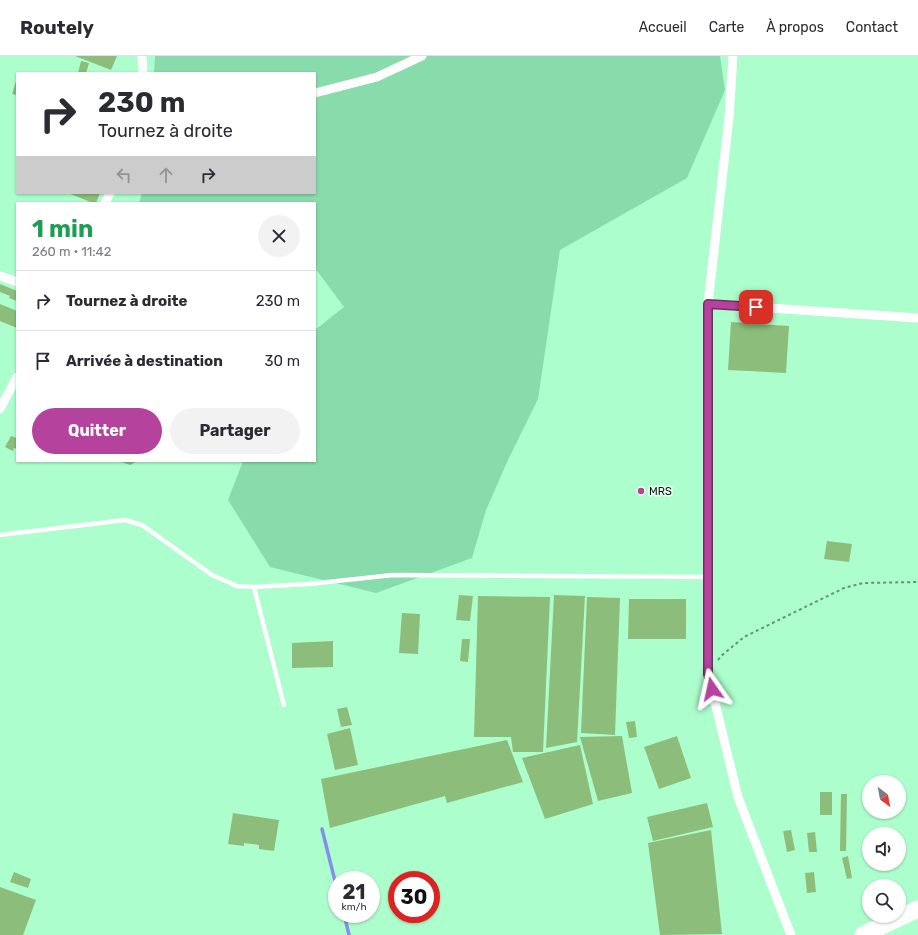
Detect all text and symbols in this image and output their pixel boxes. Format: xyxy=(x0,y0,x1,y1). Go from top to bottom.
text: Routely xyxy=(20,16,94,39)
text: Accueil xyxy=(639,19,687,36)
text: Carte xyxy=(709,19,744,36)
text: À propos xyxy=(766,19,824,36)
text: Contact xyxy=(846,19,898,36)
text: 230 m xyxy=(98,86,185,119)
icon: right xyxy=(32,88,84,140)
text: Tournez à droite xyxy=(98,120,233,142)
icon: left xyxy=(113,164,135,186)
icon: ahead xyxy=(155,164,177,186)
icon: right xyxy=(197,164,219,186)
text: 1 min xyxy=(32,215,93,243)
button: close xyxy=(258,215,300,257)
text: 260 m · 11:42 xyxy=(32,244,111,259)
icon: right xyxy=(32,290,54,312)
pin xyxy=(739,290,773,324)
text: Tournez à droite xyxy=(66,292,187,310)
text: 230 m xyxy=(256,292,300,310)
icon: arrive xyxy=(745,296,767,318)
icon: arrive xyxy=(32,350,54,372)
text: Arrivée à destination xyxy=(66,352,223,370)
text: 30 m xyxy=(264,352,300,370)
button: Quitter xyxy=(32,408,162,454)
button: Partager xyxy=(170,408,300,454)
place label: MRS xyxy=(649,485,672,498)
marker: MRS xyxy=(636,486,646,496)
position arrow xyxy=(691,668,733,710)
north arrow xyxy=(862,775,906,819)
map controls xyxy=(862,775,906,923)
button: sound xyxy=(862,827,906,871)
speed limit sign: 30 xyxy=(388,871,440,923)
button: search xyxy=(862,879,906,923)
text: 21 xyxy=(343,880,365,904)
text: km/h xyxy=(342,901,366,913)

